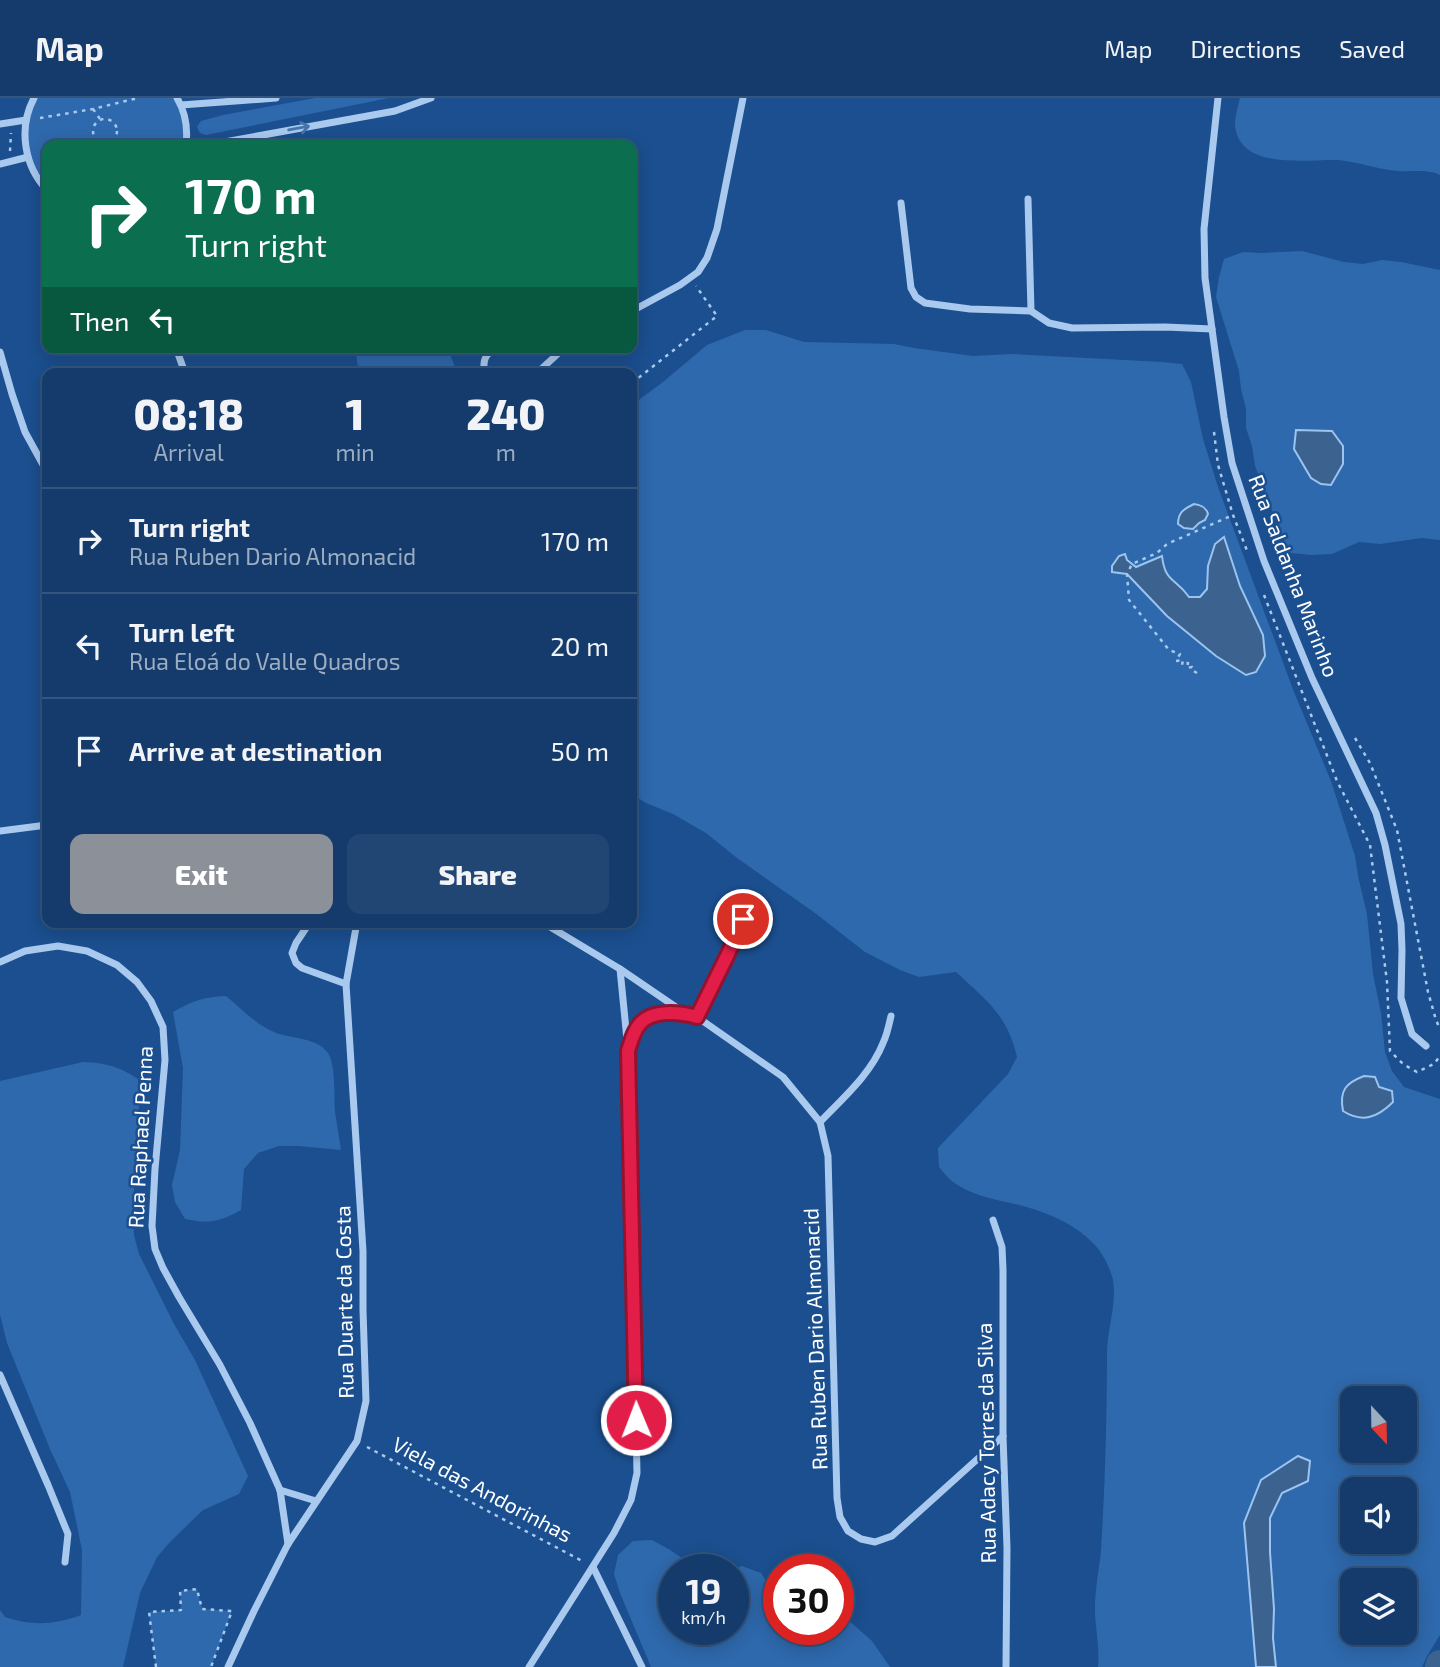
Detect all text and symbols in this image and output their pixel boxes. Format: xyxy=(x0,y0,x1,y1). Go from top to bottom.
text: Map xyxy=(35,28,104,68)
text: Map xyxy=(1104,34,1152,63)
text: Directions xyxy=(1190,34,1301,63)
text: Saved xyxy=(1339,34,1405,63)
one-way arrow xyxy=(287,121,310,134)
text: 170 m xyxy=(185,165,317,224)
icon: right xyxy=(70,168,161,259)
text: Turn right xyxy=(185,225,327,263)
icon: left xyxy=(143,301,181,339)
text: Then xyxy=(70,305,129,336)
text: 08:18 xyxy=(134,388,244,438)
text: 1 xyxy=(346,388,365,438)
text: 240 xyxy=(466,388,545,438)
text: Arrival xyxy=(154,438,224,466)
text: min xyxy=(335,438,375,466)
text: m xyxy=(496,438,516,466)
street label: Rua Saldanha Marinho xyxy=(1244,471,1345,680)
text: Turn right xyxy=(129,511,250,542)
icon: right xyxy=(70,522,108,560)
text: 170 m xyxy=(541,525,609,556)
text: Rua Ruben Dario Almonacid xyxy=(129,542,416,570)
text: Turn left xyxy=(129,616,235,647)
icon: left xyxy=(70,627,108,665)
text: 20 m xyxy=(550,630,609,661)
text: Rua Eloá do Valle Quadros xyxy=(129,647,401,675)
icon: arrive xyxy=(70,732,108,770)
text: Arrive at destination xyxy=(129,735,382,766)
text: 50 m xyxy=(551,735,609,766)
button: Exit xyxy=(70,834,333,914)
button: Share xyxy=(347,834,609,914)
pin xyxy=(713,889,773,949)
icon: arrive xyxy=(724,900,762,938)
street label: Rua Raphael Penna xyxy=(122,1045,157,1229)
street label: Rua Duarte da Costa xyxy=(329,1205,358,1399)
street label: Rua Ruben Dario Almonacid xyxy=(797,1208,832,1471)
street label: Rua Adacy Torres da Silva xyxy=(971,1322,1000,1564)
position arrow xyxy=(599,1383,673,1457)
north arrow xyxy=(1340,1386,1418,1463)
map controls xyxy=(1340,1386,1417,1645)
street label: Viela das Andorinhas xyxy=(389,1431,577,1547)
button: sound xyxy=(1340,1477,1417,1554)
speed limit sign: 30 xyxy=(763,1554,854,1645)
button: layers xyxy=(1340,1568,1417,1645)
text: 19 xyxy=(686,1569,721,1611)
text: km/h xyxy=(681,1606,726,1628)

